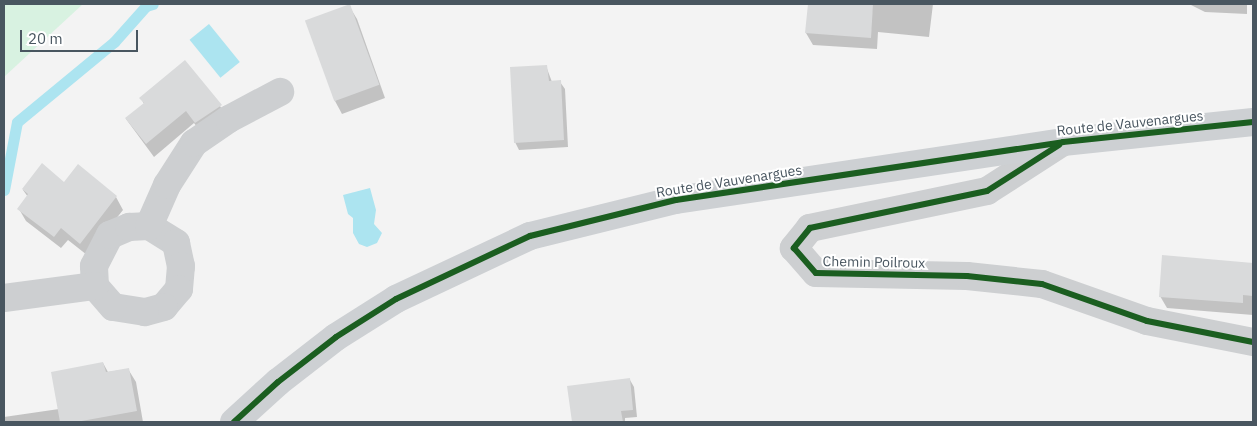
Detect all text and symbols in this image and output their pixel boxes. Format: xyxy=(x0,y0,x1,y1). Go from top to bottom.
scale bar xyxy=(22,20,140,52)
text: 20 m xyxy=(28,29,63,48)
street label: Route de Vauvenargues xyxy=(1056,107,1204,139)
street label: Route de Vauvenargues xyxy=(655,161,803,201)
street label: Chemin Poilroux xyxy=(823,253,925,271)

